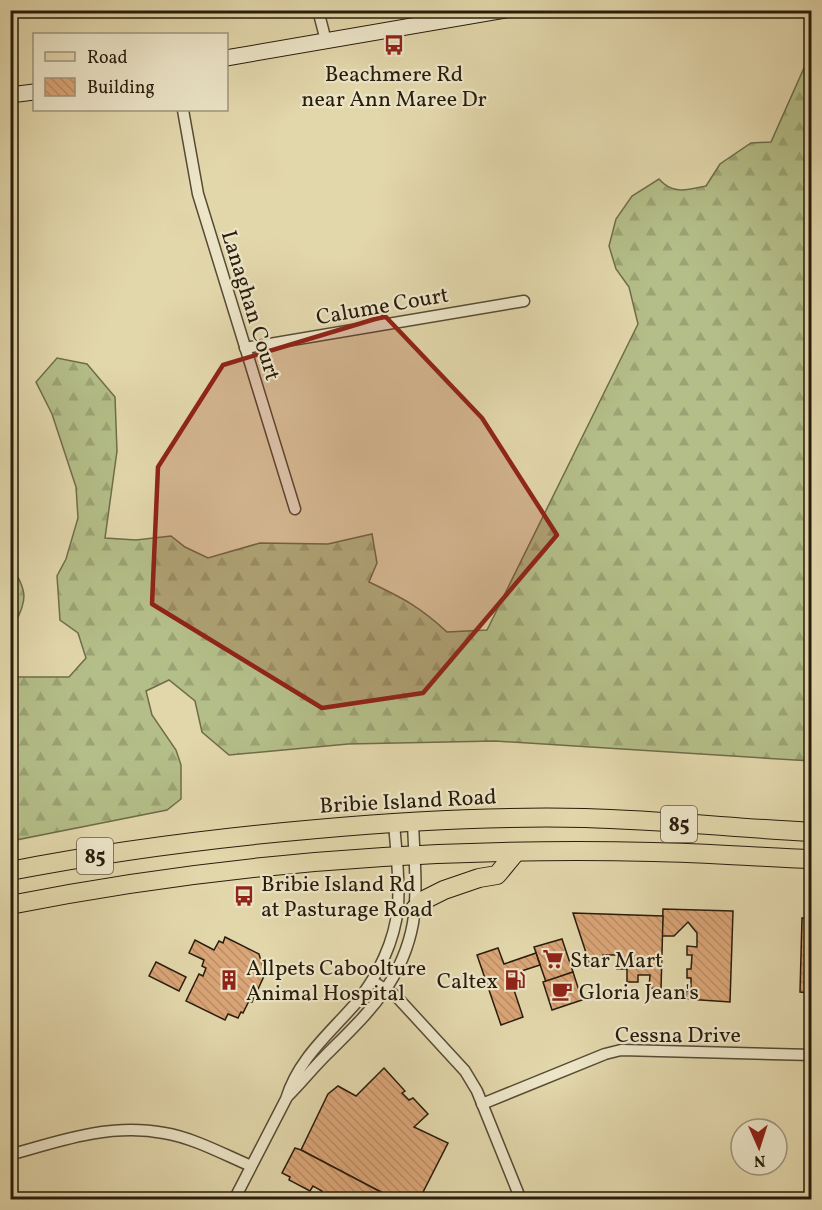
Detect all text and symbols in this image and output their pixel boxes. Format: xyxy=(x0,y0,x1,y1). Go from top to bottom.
legend xyxy=(33,33,228,111)
bus stop icon: Beachmere Rd near Ann Maree Dr xyxy=(382,33,406,57)
text: Road xyxy=(87,46,128,71)
place label: Beachmere Rd near Ann Maree Dr xyxy=(301,60,487,116)
text: Building xyxy=(87,76,155,101)
street label: Lanaghan Court xyxy=(212,227,287,385)
street label: Calume Court xyxy=(314,281,451,334)
street label: Bribie Island Road xyxy=(319,782,498,823)
road number: 85 xyxy=(661,806,697,842)
road number: 85 xyxy=(77,838,113,874)
place label: Bribie Island Rd at Pasturage Road xyxy=(261,870,433,926)
bus stop icon: Bribie Island Rd at Pasturage Road xyxy=(232,884,256,908)
place label: Star Mart xyxy=(570,946,663,977)
supermarket icon: Star Mart xyxy=(541,947,565,971)
place label: Allpets Caboolture Animal Hospital xyxy=(246,954,426,1010)
place label: Caltex xyxy=(437,967,498,998)
building icon: Allpets Caboolture Animal Hospital xyxy=(217,968,241,992)
fuel station icon: Caltex xyxy=(503,968,527,992)
place label: Gloria Jean's xyxy=(579,978,699,1009)
cafe icon: Gloria Jean's xyxy=(550,979,574,1003)
street label: Cessna Drive xyxy=(615,1021,741,1052)
north arrow xyxy=(729,1117,789,1177)
text: N xyxy=(753,1149,766,1171)

